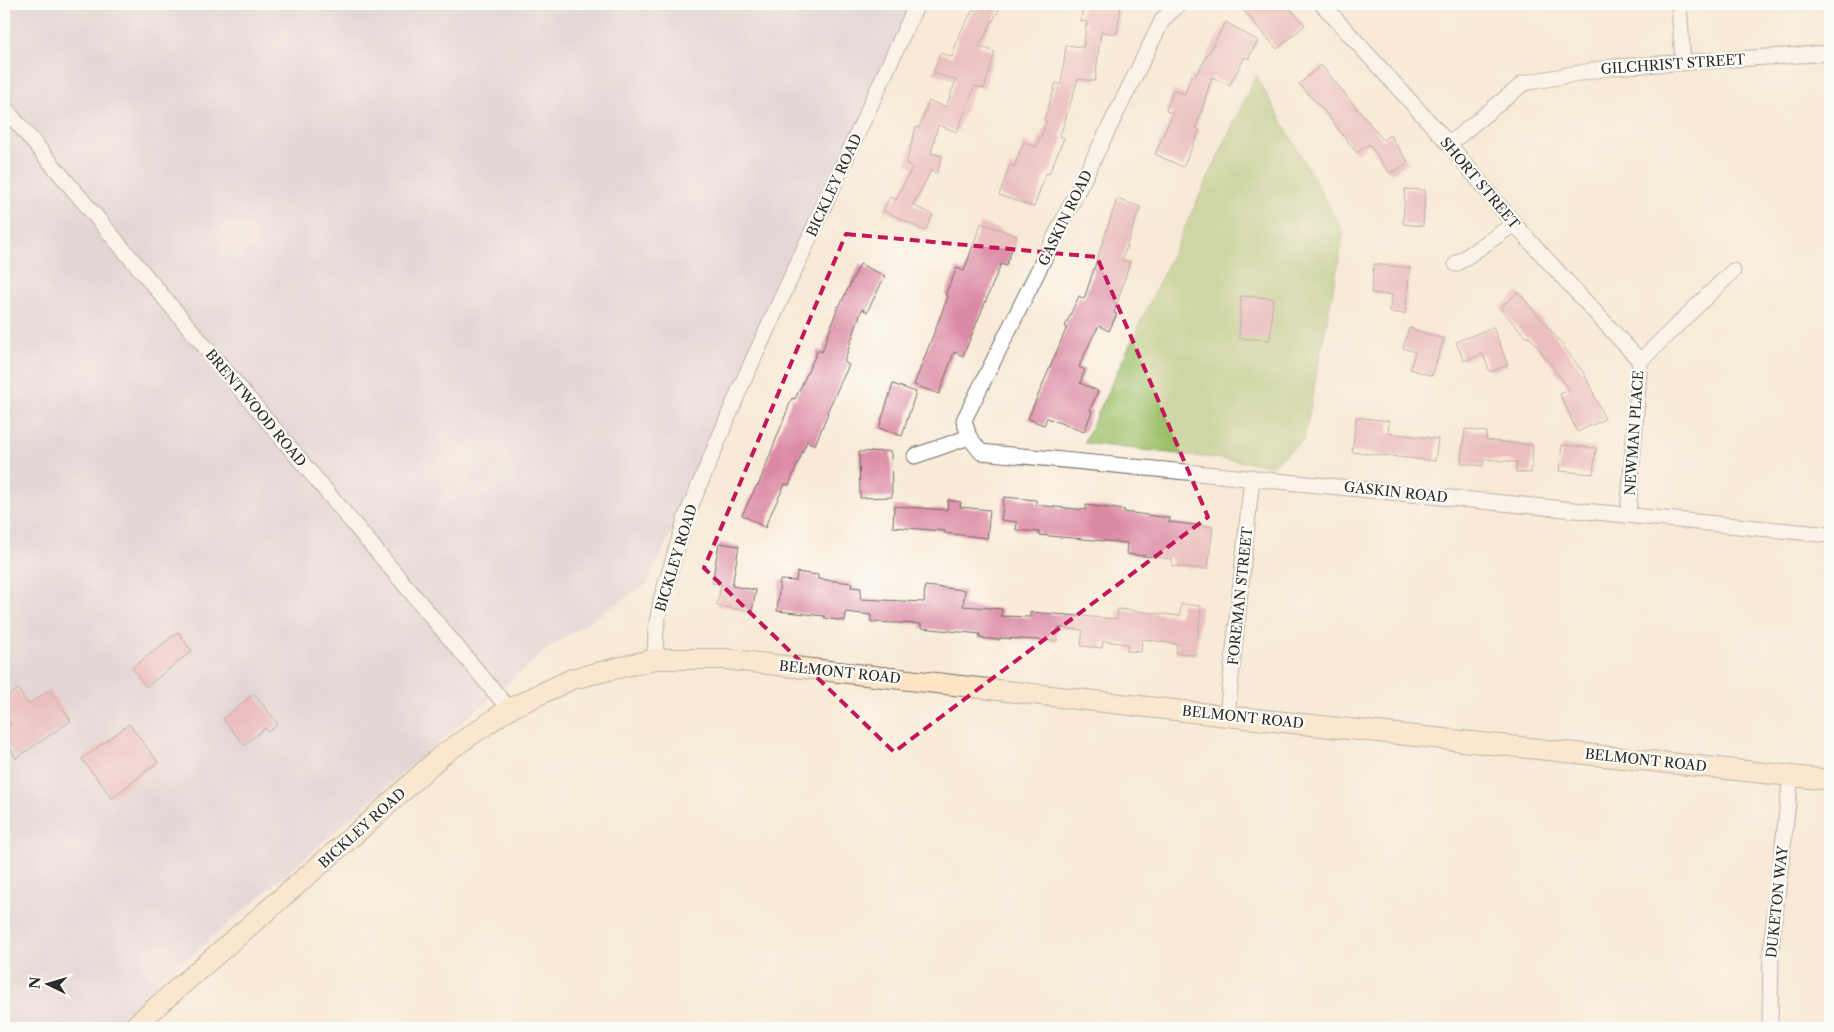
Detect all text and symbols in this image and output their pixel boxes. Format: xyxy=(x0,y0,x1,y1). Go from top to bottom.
street label: GILCHRIST STREET xyxy=(1600,50,1747,78)
street label: BICKLEY ROAD xyxy=(802,131,866,239)
street label: SHORT STREET xyxy=(1436,133,1524,233)
street label: GASKIN ROAD xyxy=(1034,167,1096,269)
street label: BRENTWOOD ROAD xyxy=(202,346,310,470)
street label: NEWMAN PLACE xyxy=(1621,370,1647,496)
street label: GASKIN ROAD xyxy=(1343,478,1449,506)
street label: BICKLEY ROAD xyxy=(651,502,701,614)
street label: FOREMAN STREET xyxy=(1224,525,1256,666)
street label: BELMONT ROAD xyxy=(778,657,902,687)
street label: BELMONT ROAD xyxy=(1181,702,1305,732)
street label: BELMONT ROAD xyxy=(1584,745,1708,775)
street label: BICKLEY ROAD xyxy=(315,784,409,872)
street label: DUKETON WAY xyxy=(1762,844,1792,959)
north arrow xyxy=(22,960,72,1010)
text: N xyxy=(26,976,45,990)

